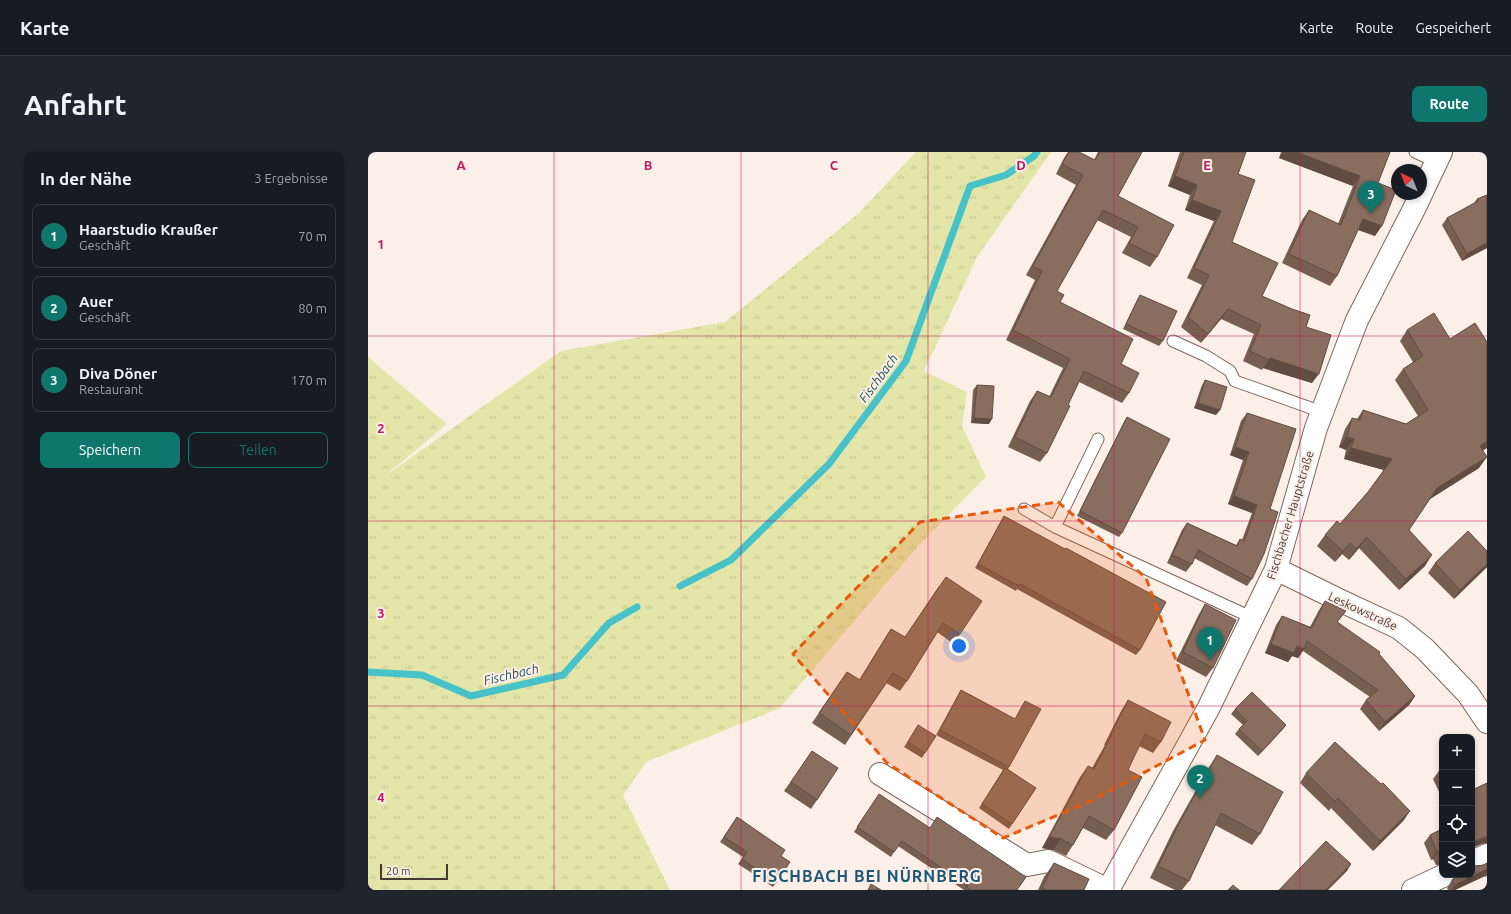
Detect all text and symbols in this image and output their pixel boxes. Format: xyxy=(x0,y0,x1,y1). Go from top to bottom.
text: Karte xyxy=(20,17,69,39)
text: Karte xyxy=(1299,20,1333,36)
text: Route xyxy=(1355,20,1394,36)
text: Gespeichert xyxy=(1416,20,1491,36)
button: Route xyxy=(1412,86,1487,122)
text: Anfahrt xyxy=(24,89,127,120)
text: A xyxy=(456,158,466,172)
text: B xyxy=(644,158,653,172)
text: C xyxy=(830,158,839,172)
text: D xyxy=(1016,158,1026,172)
text: E xyxy=(1203,158,1211,172)
north arrow xyxy=(1391,164,1427,200)
text: In der Nähe xyxy=(40,169,132,188)
text: 3 Ergebnisse xyxy=(254,171,328,185)
pin: 3 xyxy=(1358,181,1384,214)
text: Haarstudio Kraußer xyxy=(79,221,218,238)
text: 1 xyxy=(50,229,58,243)
text: 70 m xyxy=(298,229,327,243)
text: 1 xyxy=(377,237,385,251)
text: Geschäft xyxy=(79,238,131,252)
text: Auer xyxy=(79,293,113,310)
text: 2 xyxy=(50,301,58,315)
text: 80 m xyxy=(298,301,327,315)
text: Geschäft xyxy=(79,310,131,324)
water label: Fischbach xyxy=(856,351,900,405)
text: Diva Döner xyxy=(79,365,157,382)
text: 3 xyxy=(50,373,58,387)
text: 170 m xyxy=(291,373,327,387)
text: Restaurant xyxy=(79,382,143,396)
text: 2 xyxy=(377,421,385,435)
button: Speichern xyxy=(40,432,180,468)
button: Teilen xyxy=(188,432,328,468)
street label: Fischbacher Hauptstraße xyxy=(1264,449,1316,581)
street label: Leskowstraße xyxy=(1326,589,1400,633)
text: 3 xyxy=(377,606,385,620)
pin: 1 xyxy=(1197,627,1223,660)
your location xyxy=(949,636,969,656)
water label: Fischbach xyxy=(482,661,540,687)
map controls xyxy=(1439,734,1475,878)
button: + xyxy=(1439,734,1475,770)
pin: 2 xyxy=(1187,765,1213,798)
button: − xyxy=(1439,770,1475,806)
text: 4 xyxy=(377,790,385,804)
button: locate xyxy=(1439,806,1475,842)
button: layers xyxy=(1439,842,1475,878)
scale bar xyxy=(380,862,448,881)
text: 20 m xyxy=(386,865,410,877)
district label: FISCHBACH BEI NÜRNBERG xyxy=(752,866,982,885)

